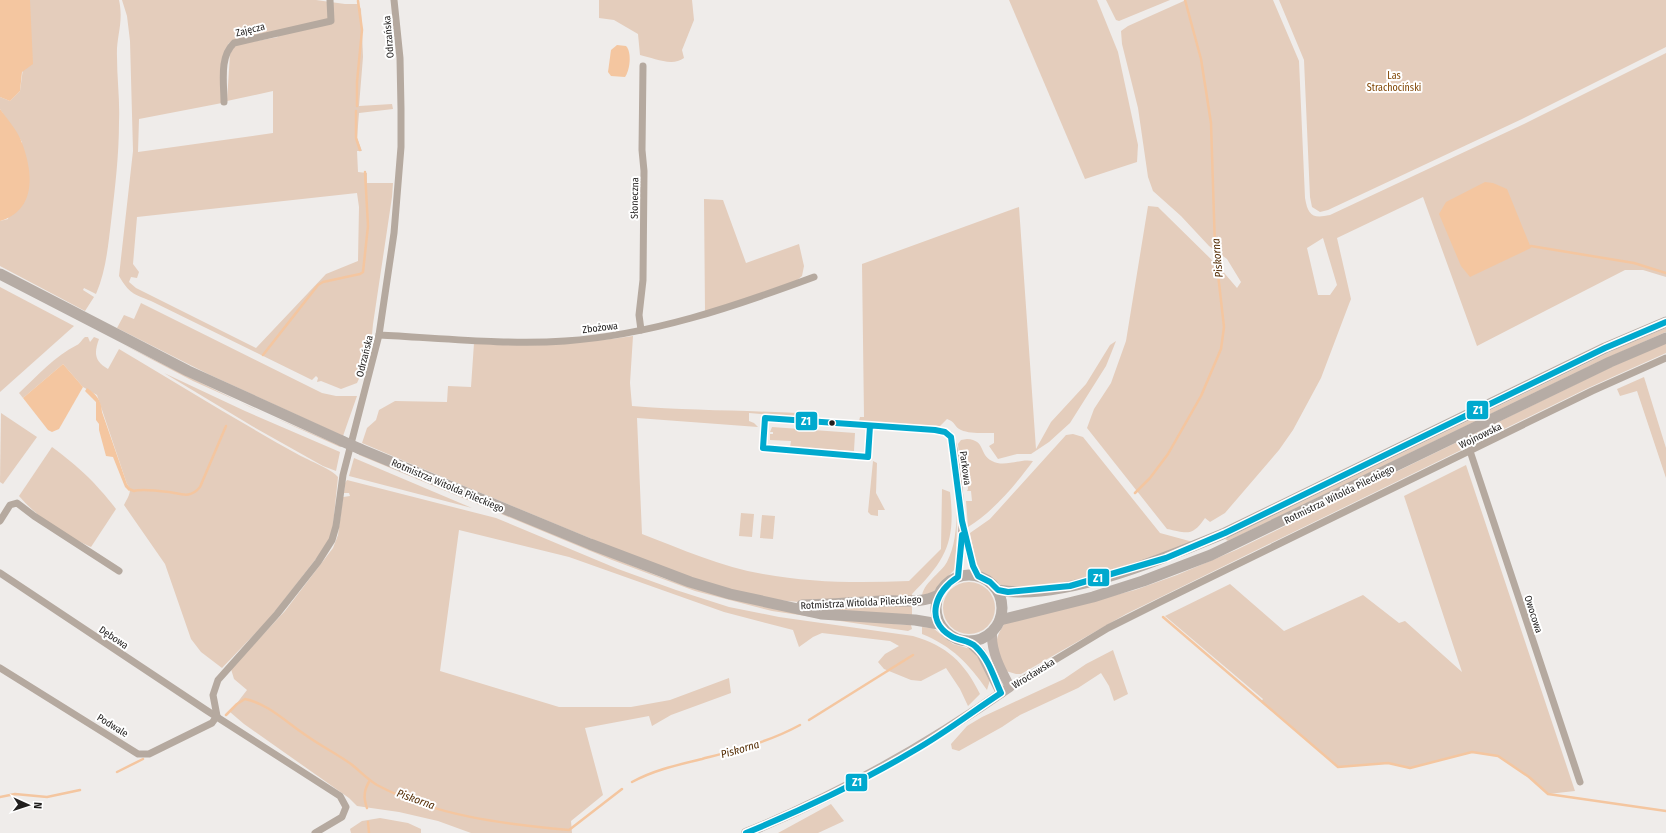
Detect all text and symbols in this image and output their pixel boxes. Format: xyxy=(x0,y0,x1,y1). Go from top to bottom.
street label: Odrzańska xyxy=(380,15,397,59)
street label: Zajęcza xyxy=(234,21,266,39)
park label: Las Strachociński xyxy=(1367,70,1421,94)
street label: Słoneczna xyxy=(629,177,641,219)
water label: Piskorna xyxy=(1209,237,1226,278)
street label: Zbożowa xyxy=(582,320,619,336)
street label: Odrzańska xyxy=(353,334,376,378)
line badge: Z1 xyxy=(1466,400,1489,420)
text: Z1 xyxy=(1473,404,1483,417)
line badge: Z1 xyxy=(795,411,818,431)
text: Z1 xyxy=(801,415,811,428)
unlabelled marker xyxy=(827,418,837,428)
street label: Wojnowska xyxy=(1457,420,1504,451)
street label: Parkowa xyxy=(957,450,973,486)
street label: Rotmistrza Witolda Pileckiego xyxy=(390,457,506,515)
street label: Rotmistrza Witolda Pileckiego xyxy=(1282,463,1397,527)
line badge: Z1 xyxy=(1087,568,1110,587)
text: Z1 xyxy=(1093,572,1103,585)
street label: Rotmistrza Witolda Pileckiego xyxy=(800,594,922,612)
street label: Owocowa xyxy=(1521,594,1545,635)
street label: Dębowa xyxy=(97,624,130,652)
street label: Wrocławska xyxy=(1010,656,1057,692)
street label: Podwale xyxy=(95,712,130,740)
water label: Piskorna xyxy=(719,738,761,761)
line badge: Z1 xyxy=(845,773,868,792)
text: Z1 xyxy=(852,776,862,789)
north arrow xyxy=(8,785,48,825)
water label: Piskorna xyxy=(395,787,437,812)
text: N xyxy=(31,802,44,809)

